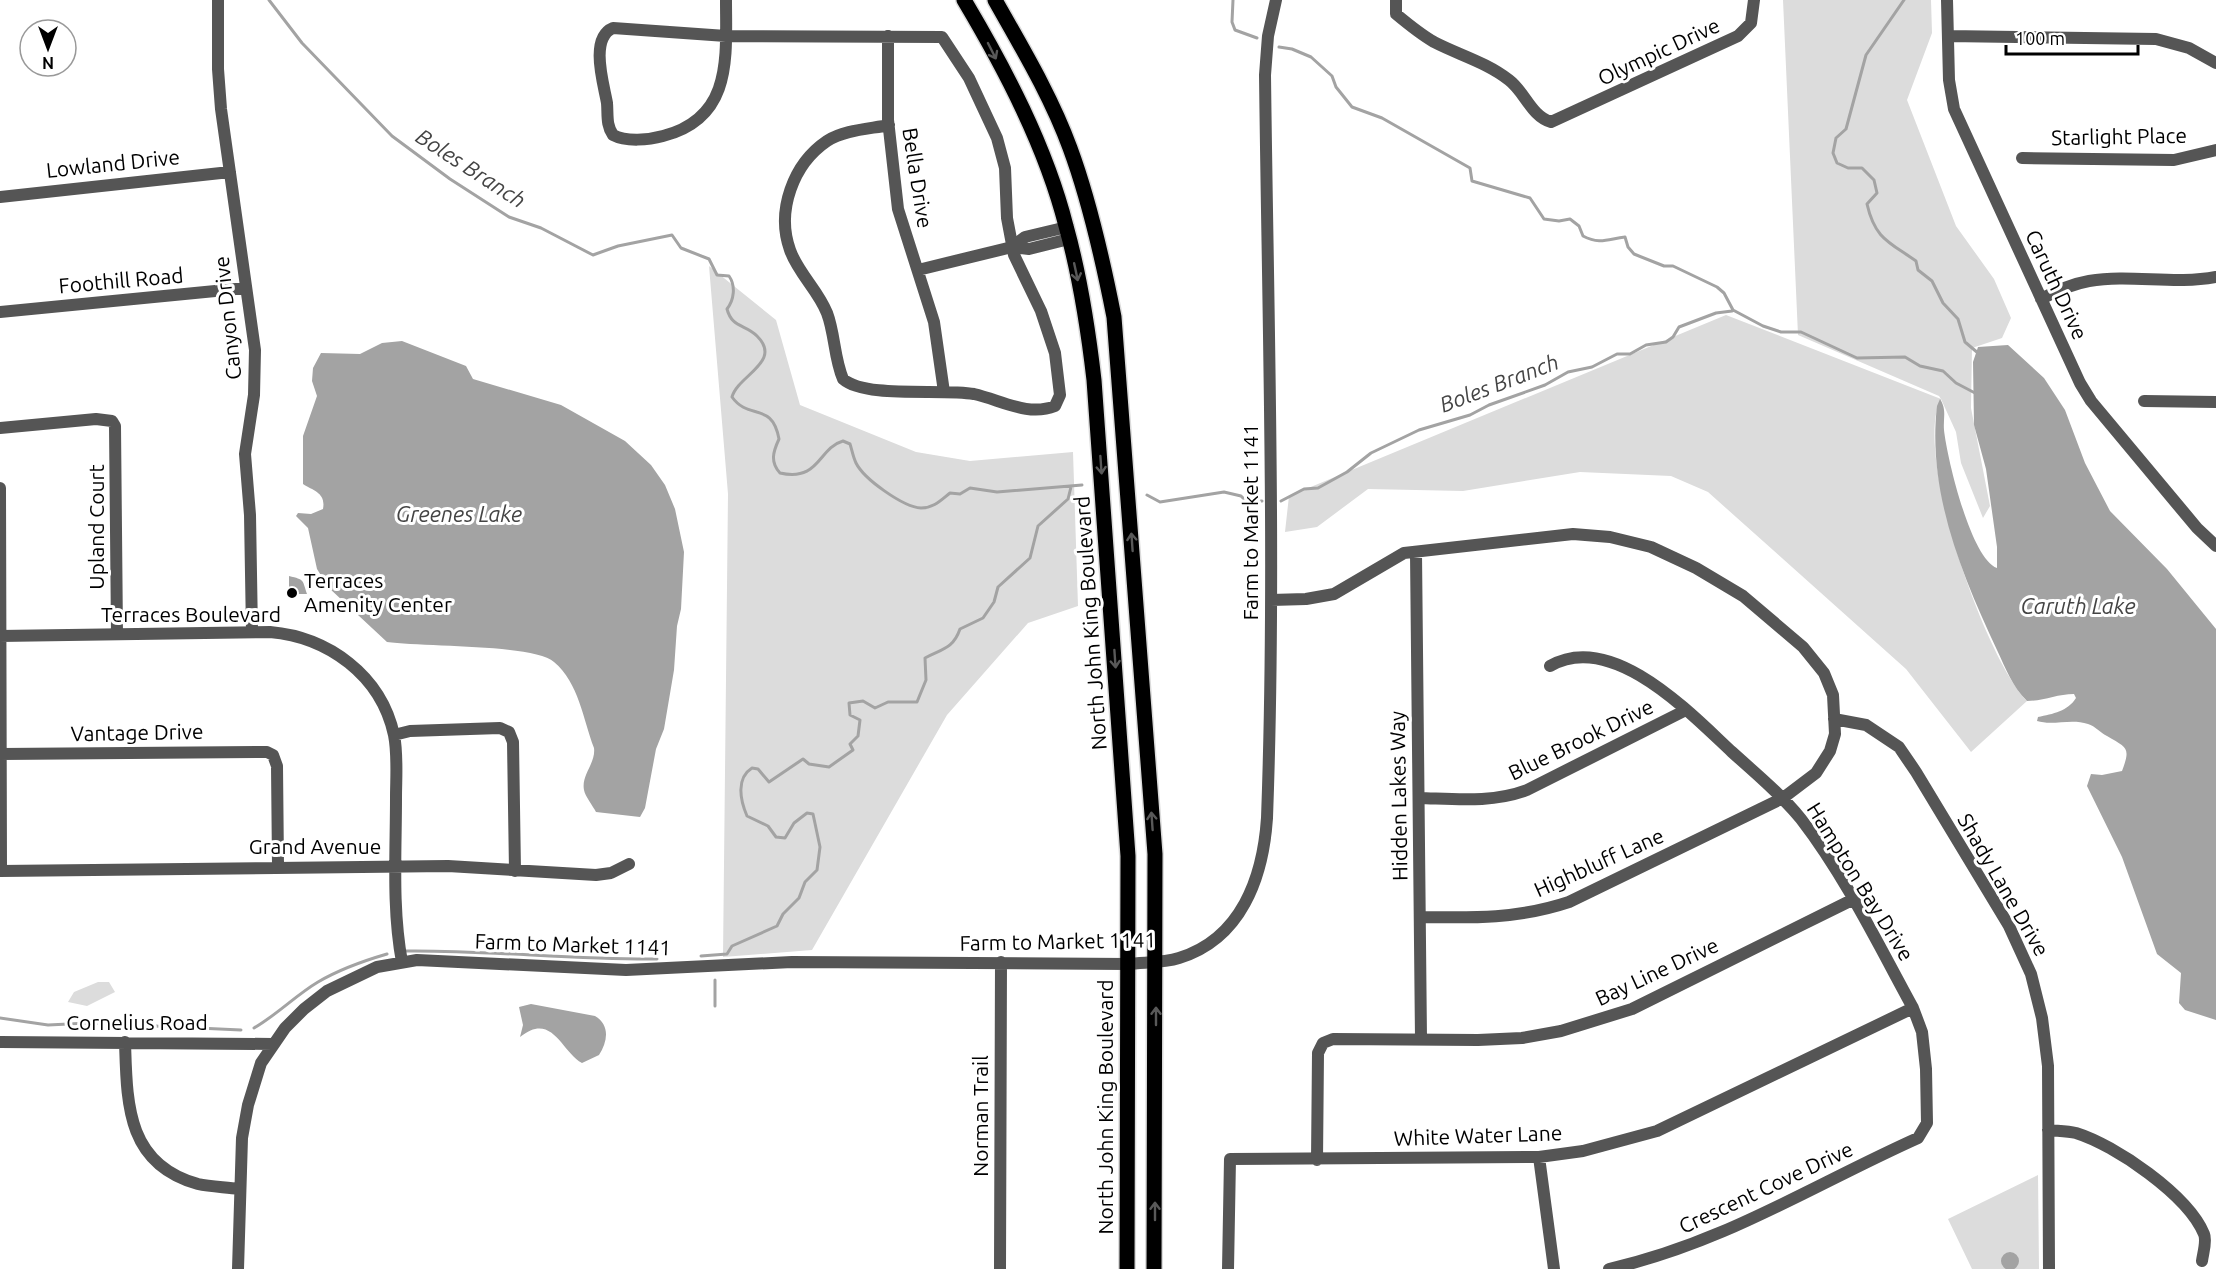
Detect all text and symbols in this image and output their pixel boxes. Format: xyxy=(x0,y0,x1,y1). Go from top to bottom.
street label: Olympic Drive xyxy=(1594,12,1723,90)
north arrow xyxy=(18,18,78,78)
scale bar xyxy=(2006,18,2138,56)
text: 100 m xyxy=(2015,28,2065,48)
one-way arrow xyxy=(987,42,999,60)
text: N xyxy=(42,54,54,72)
water label: Boles Branch xyxy=(412,123,531,212)
street label: Starlight Place xyxy=(2051,123,2187,149)
street label: Bella Drive xyxy=(898,126,938,230)
street label: Lowland Drive xyxy=(45,144,181,182)
street label: Caruth Drive xyxy=(2021,226,2093,343)
street label: Canyon Drive xyxy=(209,255,245,381)
one-way arrow xyxy=(1071,262,1082,281)
street label: Foothill Road xyxy=(58,263,184,297)
water label: Boles Branch xyxy=(1436,348,1562,417)
street label: Farm to Market 1141 xyxy=(1238,424,1262,620)
one-way arrow xyxy=(1096,455,1107,474)
street label: Upland Court xyxy=(84,464,108,590)
street label: North John King Boulevard xyxy=(1069,495,1111,751)
water label: Greenes Lake xyxy=(396,501,522,526)
one-way arrow xyxy=(1126,533,1137,553)
place label: Terraces Amenity Center xyxy=(304,568,452,616)
marker: Terraces Amenity Center xyxy=(285,586,299,600)
water label: Caruth Lake xyxy=(2021,593,2135,618)
street label: Terraces Boulevard xyxy=(101,602,281,626)
one-way arrow xyxy=(1109,649,1120,669)
street label: Blue Brook Drive xyxy=(1504,694,1657,785)
street label: Hidden Lakes Way xyxy=(1385,711,1411,881)
street label: Vantage Drive xyxy=(70,719,204,745)
street label: Hampton Bay Drive xyxy=(1802,798,1919,965)
street label: Shady Lane Drive xyxy=(1953,809,2054,960)
one-way arrow xyxy=(1147,811,1158,831)
street label: Highbluff Lane xyxy=(1530,823,1667,901)
street label: Grand Avenue xyxy=(249,834,381,858)
street label: Farm to Market 1141 xyxy=(960,927,1156,955)
street label: Farm to Market 1141 xyxy=(474,929,672,959)
street label: Bay Line Drive xyxy=(1591,932,1722,1010)
street label: North John King Boulevard xyxy=(1093,980,1117,1234)
one-way arrow xyxy=(1150,1006,1162,1026)
street label: Cornelius Road xyxy=(66,1010,208,1034)
street label: Norman Trail xyxy=(968,1055,992,1177)
street label: White Water Lane xyxy=(1393,1120,1563,1150)
street label: Crescent Cove Drive xyxy=(1675,1136,1856,1238)
one-way arrow xyxy=(1149,1201,1161,1221)

